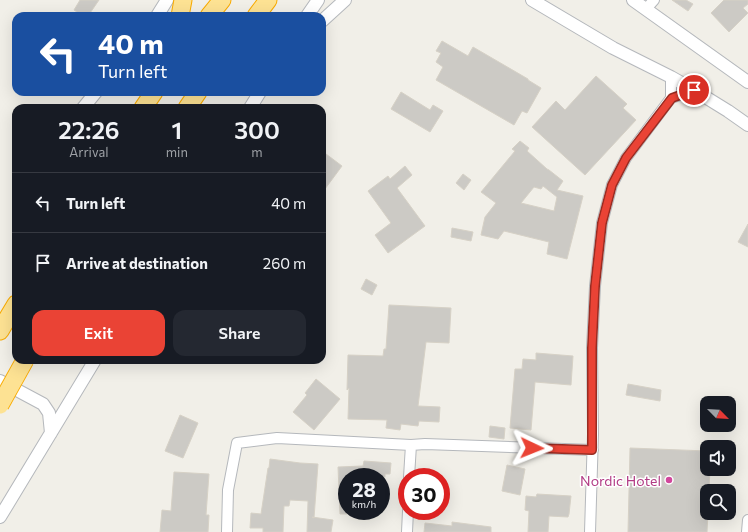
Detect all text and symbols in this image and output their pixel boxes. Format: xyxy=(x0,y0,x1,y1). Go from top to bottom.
text: 40 m xyxy=(98,26,164,60)
icon: left xyxy=(32,28,84,80)
text: Turn left xyxy=(98,60,167,82)
pin xyxy=(677,73,711,107)
icon: arrive xyxy=(683,79,705,101)
text: 22:26 xyxy=(58,115,120,144)
text: 1 xyxy=(172,115,182,144)
text: 300 xyxy=(234,115,280,144)
text: Arrival xyxy=(69,144,109,160)
text: min xyxy=(166,144,188,160)
text: m xyxy=(251,144,263,160)
icon: left xyxy=(32,192,54,214)
text: Turn left xyxy=(66,194,125,212)
text: 40 m xyxy=(271,194,306,212)
icon: arrive xyxy=(32,252,54,274)
text: Arrive at destination xyxy=(66,254,208,272)
text: 260 m xyxy=(263,254,306,272)
button: Exit xyxy=(32,310,165,356)
button: Share xyxy=(173,310,306,356)
north arrow xyxy=(700,396,736,432)
map controls xyxy=(700,396,736,520)
position arrow xyxy=(511,427,553,469)
button: sound xyxy=(700,440,736,476)
speed limit sign: 30 xyxy=(398,468,450,520)
place label: Nordic Hotel xyxy=(580,472,661,489)
marker: Nordic Hotel xyxy=(664,475,674,485)
text: 28 xyxy=(352,477,376,501)
button: search xyxy=(700,484,736,520)
text: km/h xyxy=(352,498,376,510)

